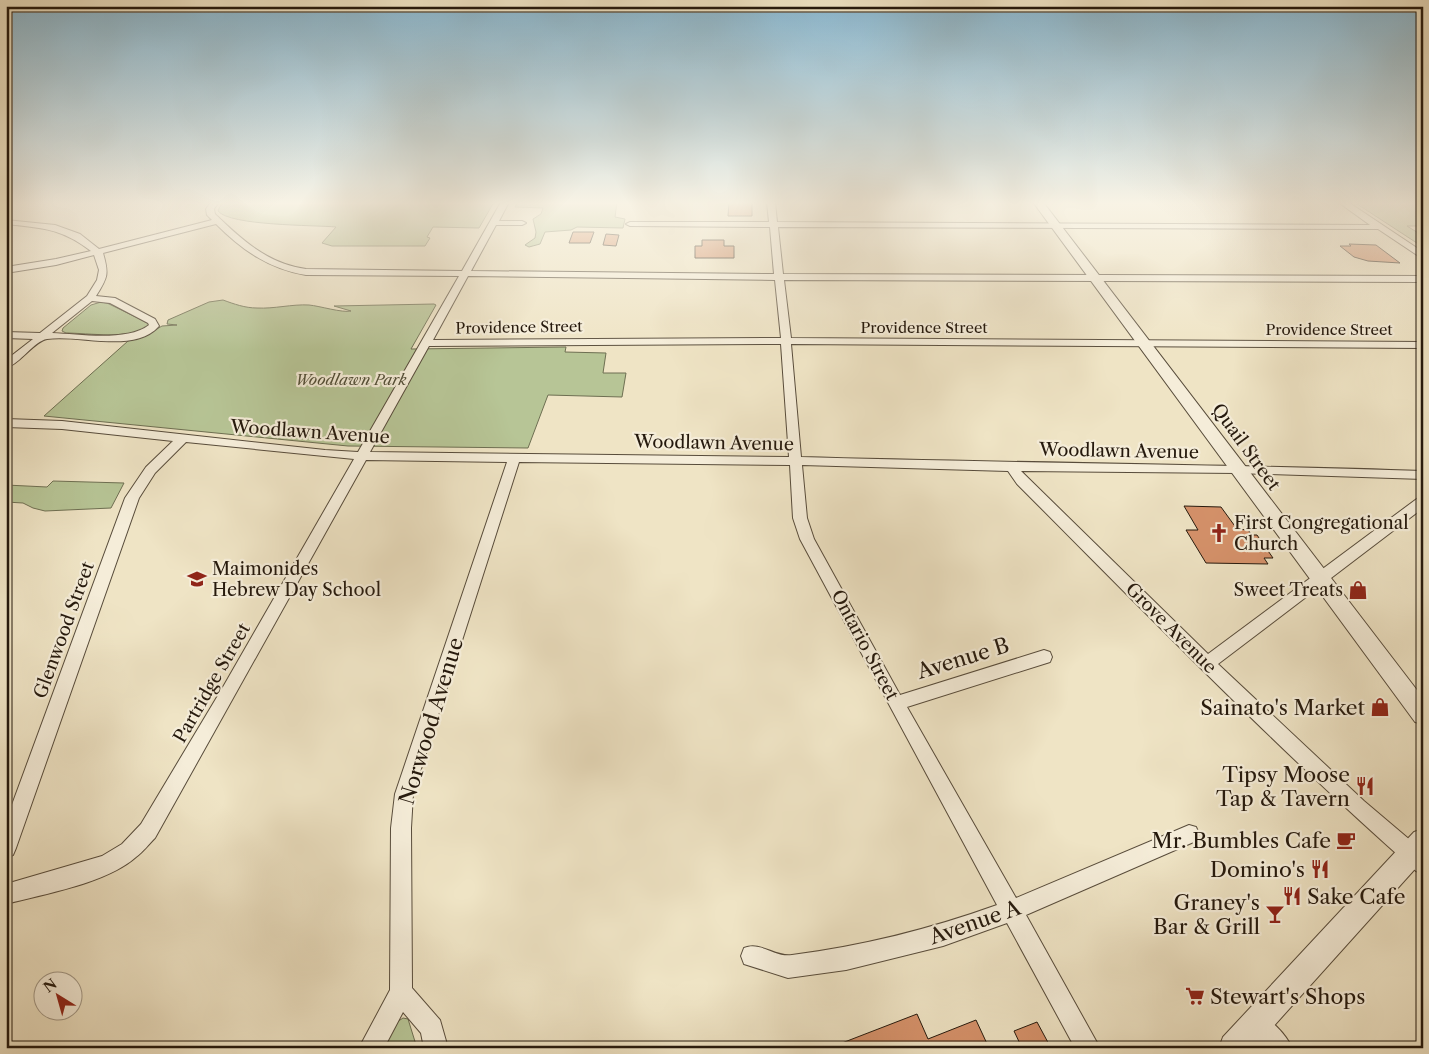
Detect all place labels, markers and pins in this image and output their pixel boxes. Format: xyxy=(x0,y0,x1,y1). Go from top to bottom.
place label: First Congregational Church xyxy=(1234,512,1409,555)
church icon: First Congregational Church xyxy=(1208,522,1230,544)
place label: Maimonides Hebrew Day School xyxy=(212,558,381,601)
school or university icon: Maimonides Hebrew Day School xyxy=(186,568,208,590)
place label: Sweet Treats xyxy=(1234,579,1343,601)
shop icon: Sweet Treats xyxy=(1347,579,1369,601)
place label: Sainato's Market xyxy=(1200,695,1366,720)
shop icon: Sainato's Market xyxy=(1369,696,1391,718)
place label: Tipsy Moose Tap & Tavern xyxy=(1216,762,1350,811)
restaurant icon: Tipsy Moose Tap & Tavern xyxy=(1354,775,1376,797)
place label: Mr. Bumbles Cafe xyxy=(1151,828,1331,853)
cafe icon: Mr. Bumbles Cafe xyxy=(1335,829,1357,851)
place label: Domino's xyxy=(1210,857,1305,882)
restaurant icon: Domino's xyxy=(1309,858,1331,880)
place label: Sake Cafe xyxy=(1307,884,1406,909)
restaurant icon: Sake Cafe xyxy=(1281,885,1303,907)
place label: Graney's Bar & Grill xyxy=(1153,890,1260,939)
bar icon: Graney's Bar & Grill xyxy=(1264,903,1286,925)
place label: Stewart's Shops xyxy=(1210,984,1365,1009)
supermarket icon: Stewart's Shops xyxy=(1184,985,1206,1007)

